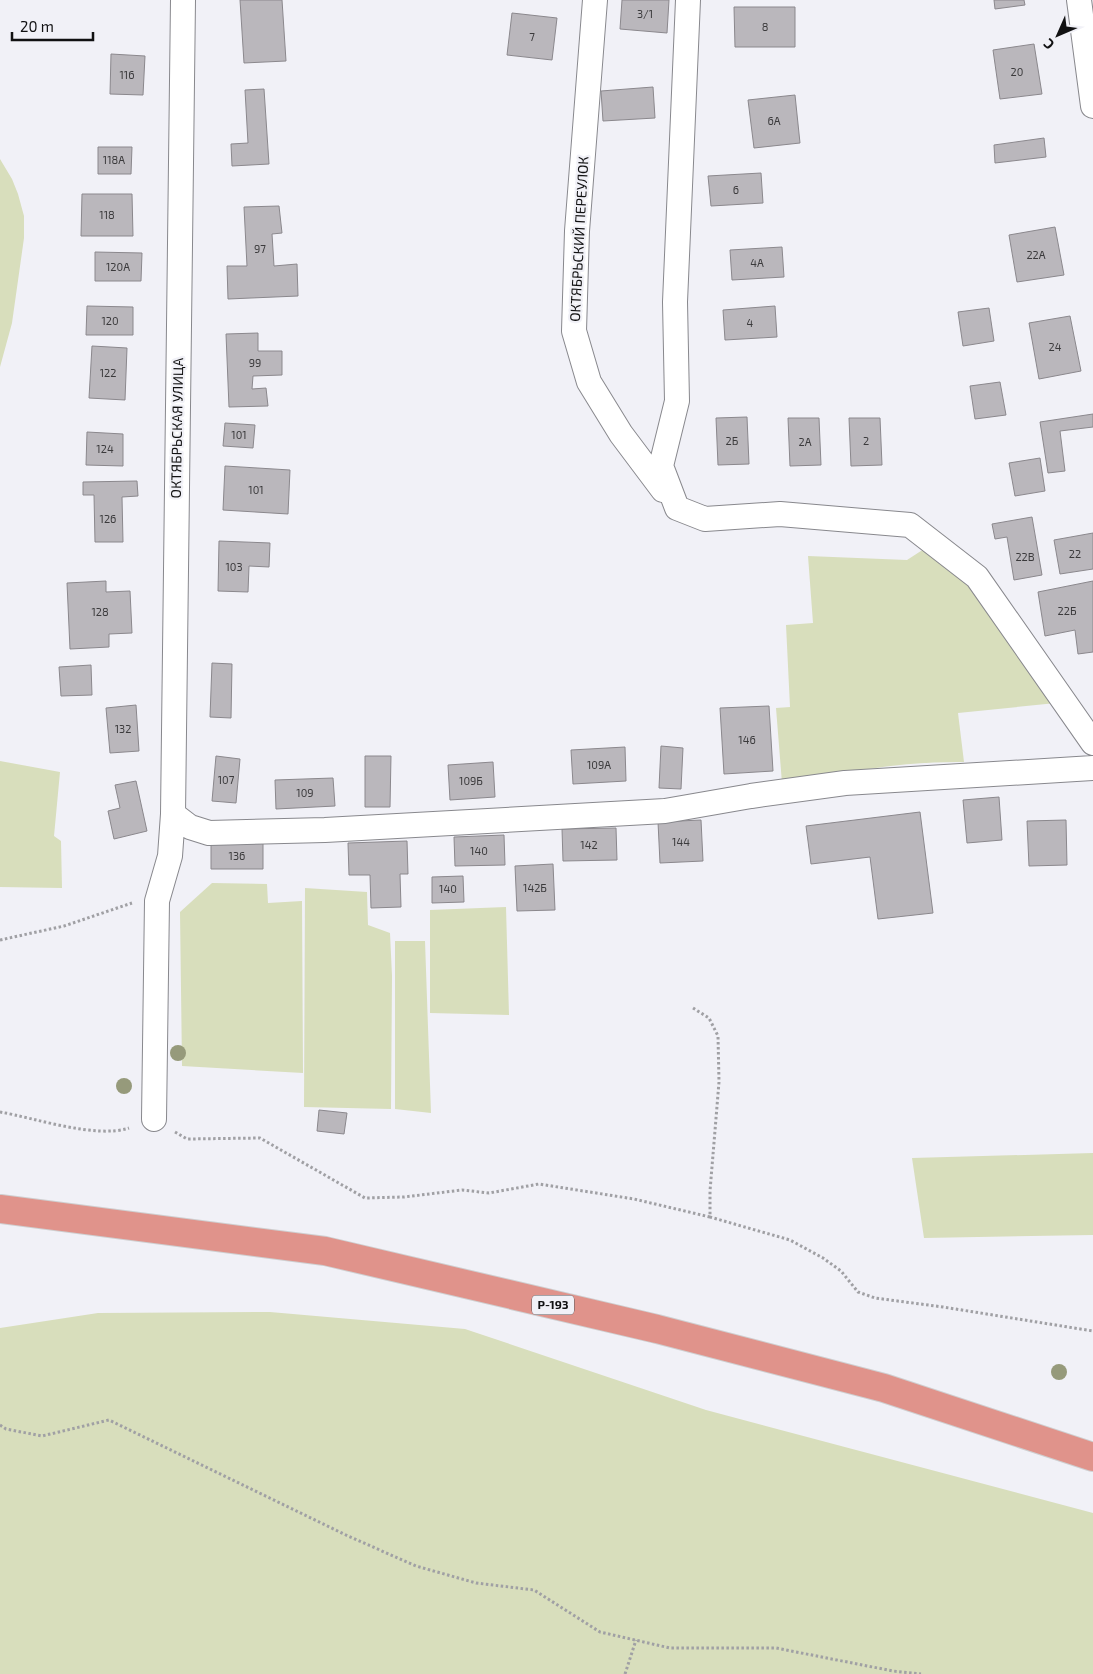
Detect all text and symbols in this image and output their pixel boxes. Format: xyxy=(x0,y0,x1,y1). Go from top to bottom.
house number: 3/1 xyxy=(637,7,653,20)
scale bar xyxy=(12,10,94,42)
north arrow xyxy=(1033,10,1083,60)
text: 20 m xyxy=(20,17,54,35)
house number: 8 xyxy=(762,20,768,33)
house number: 7 xyxy=(529,30,535,43)
text: С xyxy=(1040,36,1057,53)
house number: 20 xyxy=(1011,65,1023,78)
house number: 116 xyxy=(119,68,135,81)
house number: 6А xyxy=(767,114,781,127)
house number: 118А xyxy=(103,153,125,166)
street label: ОКТЯБРЬСКИЙ ПЕРЕУЛОК xyxy=(566,156,591,322)
house number: 6 xyxy=(733,183,739,196)
house number: 118 xyxy=(99,208,115,221)
house number: 97 xyxy=(254,242,266,255)
house number: 22А xyxy=(1026,248,1046,261)
house number: 4А xyxy=(750,256,764,269)
house number: 120А xyxy=(106,260,130,273)
house number: 120 xyxy=(101,314,119,327)
house number: 4 xyxy=(747,316,754,329)
house number: 24 xyxy=(1049,340,1062,353)
house number: 99 xyxy=(249,356,261,369)
street label: ОКТЯБРЬСКАЯ УЛИЦА xyxy=(167,357,186,498)
house number: 122 xyxy=(100,366,116,379)
house number: 101 xyxy=(231,428,247,441)
house number: 2Б xyxy=(726,434,739,447)
house number: 2 xyxy=(863,434,869,447)
house number: 2А xyxy=(798,435,812,448)
house number: 124 xyxy=(96,442,114,455)
house number: 101 xyxy=(248,483,264,496)
house number: 126 xyxy=(100,512,116,525)
house number: 22 xyxy=(1069,547,1081,560)
house number: 22В xyxy=(1015,550,1035,563)
house number: 103 xyxy=(225,560,243,573)
house number: 22Б xyxy=(1058,604,1077,617)
house number: 128 xyxy=(91,605,109,618)
house number: 132 xyxy=(115,722,131,735)
house number: 146 xyxy=(738,733,756,746)
house number: 109А xyxy=(587,758,611,771)
house number: 107 xyxy=(218,773,235,786)
house number: 109Б xyxy=(459,774,483,787)
house number: 109 xyxy=(296,786,314,799)
house number: 144 xyxy=(672,835,690,848)
house number: 142 xyxy=(580,838,598,851)
house number: 140 xyxy=(470,844,488,857)
house number: 136 xyxy=(229,849,245,862)
house number: 142Б xyxy=(523,881,547,894)
house number: 140 xyxy=(439,882,457,895)
road number: Р-193 xyxy=(532,1296,574,1314)

